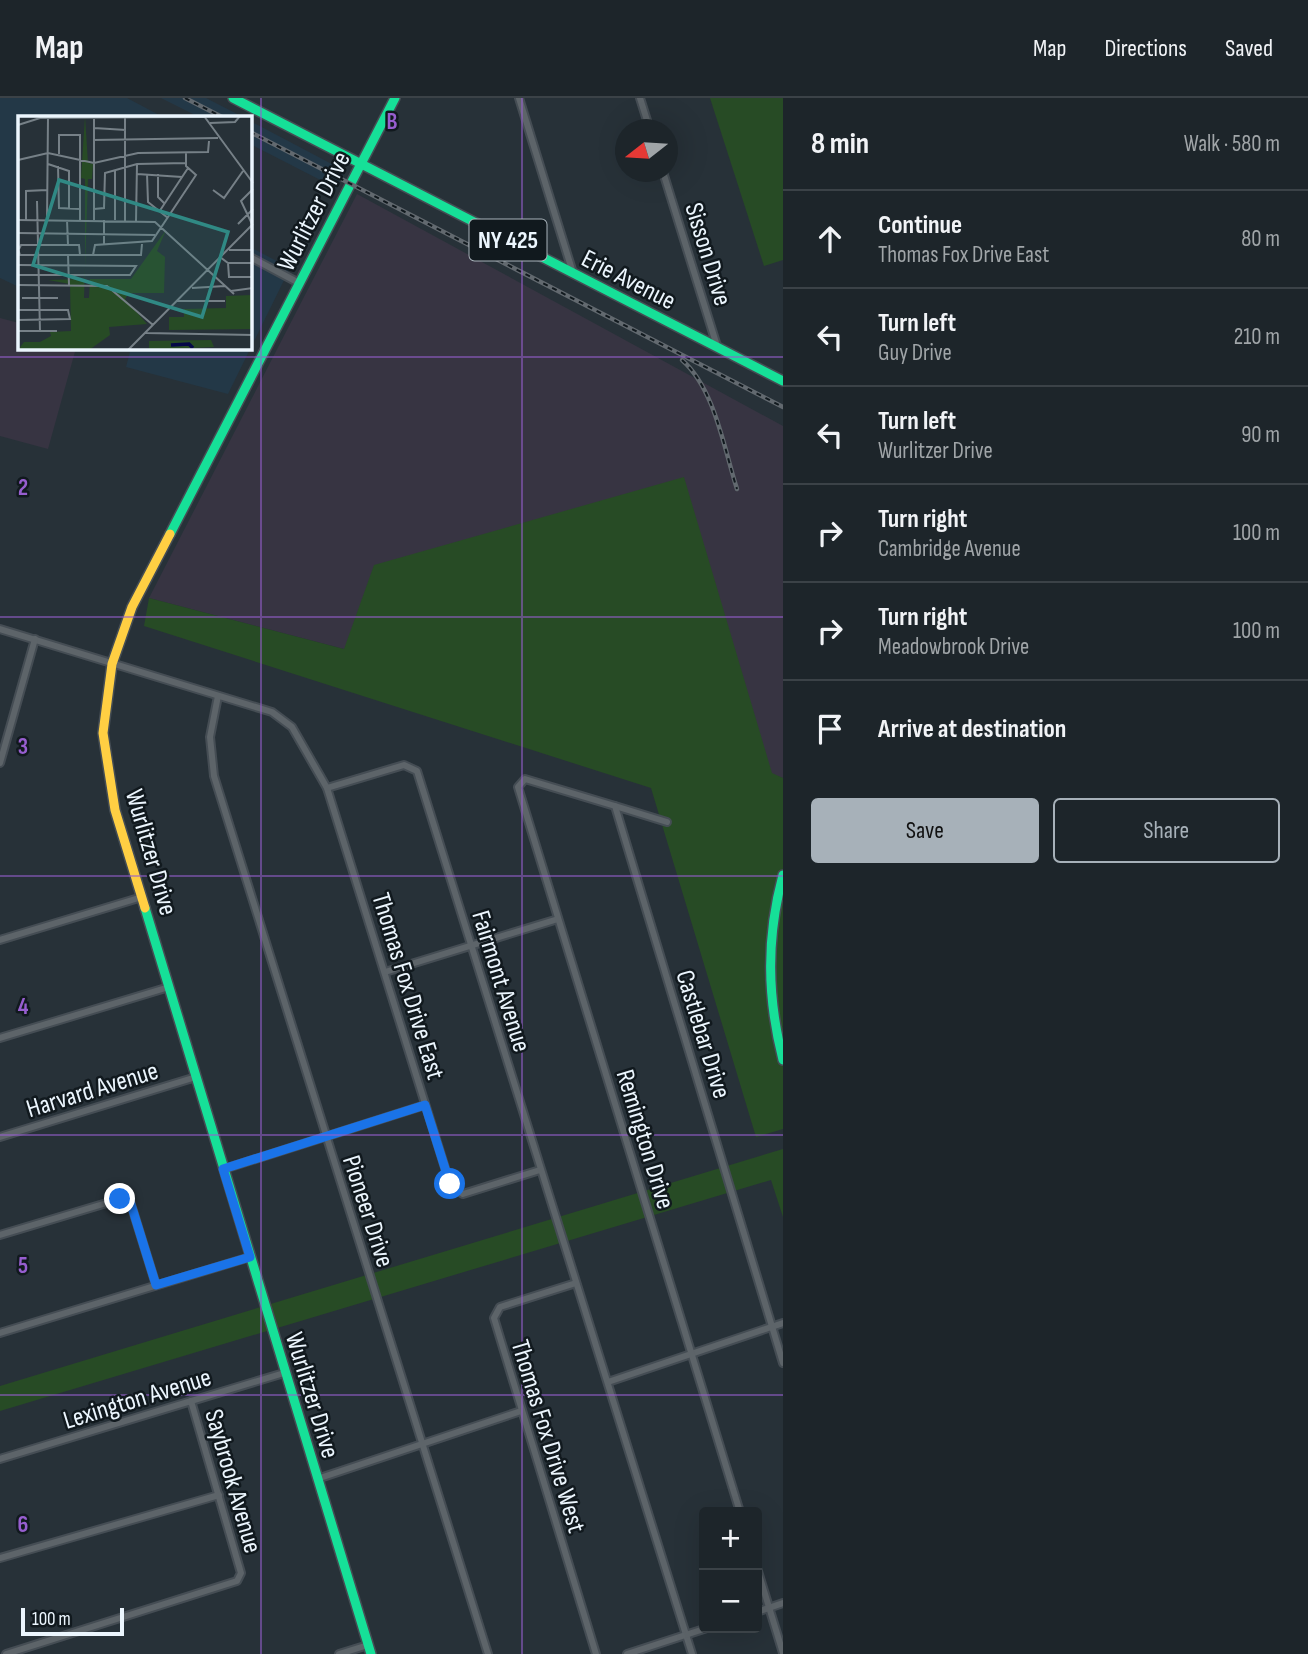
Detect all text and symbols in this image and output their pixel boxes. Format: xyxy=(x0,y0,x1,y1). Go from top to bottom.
text: Map xyxy=(35,28,84,68)
text: Map xyxy=(1033,34,1066,63)
text: Directions xyxy=(1104,34,1187,63)
text: Saved xyxy=(1225,34,1273,63)
text: B xyxy=(387,108,398,136)
inset map xyxy=(18,116,252,350)
north arrow xyxy=(615,119,678,182)
text: 8 min xyxy=(811,126,869,162)
text: Walk · 580 m xyxy=(1184,130,1280,158)
street label: Wurlitzer Drive xyxy=(271,147,358,277)
street label: Sisson Drive xyxy=(677,199,738,310)
text: Continue xyxy=(878,210,962,241)
road number: NY 425 xyxy=(470,220,546,260)
icon: ahead xyxy=(811,220,849,258)
text: 80 m xyxy=(1241,225,1280,253)
text: Thomas Fox Drive East xyxy=(878,241,1049,269)
street label: Erie Avenue xyxy=(576,244,680,317)
text: Turn left xyxy=(878,308,956,339)
icon: left xyxy=(811,318,849,356)
text: 210 m xyxy=(1234,323,1280,351)
text: Guy Drive xyxy=(878,339,952,367)
text: Turn left xyxy=(878,406,956,437)
icon: left xyxy=(811,416,849,454)
text: 90 m xyxy=(1241,421,1280,449)
text: Wurlitzer Drive xyxy=(878,437,993,465)
text: 2 xyxy=(18,474,28,502)
text: Turn right xyxy=(878,504,967,535)
icon: right xyxy=(811,514,849,552)
text: 100 m xyxy=(1233,519,1280,547)
text: Cambridge Avenue xyxy=(878,535,1021,563)
text: Turn right xyxy=(878,602,967,633)
icon: right xyxy=(811,612,849,650)
text: 100 m xyxy=(1233,617,1280,645)
text: Meadowbrook Drive xyxy=(878,633,1029,661)
icon: arrive xyxy=(811,710,849,748)
text: Arrive at destination xyxy=(878,714,1066,745)
text: 3 xyxy=(18,733,28,761)
street label: Wurlitzer Drive xyxy=(118,786,183,919)
button: Save xyxy=(811,798,1039,863)
button: Share xyxy=(1053,798,1280,863)
street label: Thomas Fox Drive East xyxy=(364,889,451,1084)
street label: Fairmont Avenue xyxy=(464,907,537,1056)
street label: Castlebar Drive xyxy=(668,967,737,1102)
text: 4 xyxy=(18,993,29,1021)
street label: Harvard Avenue xyxy=(23,1056,162,1125)
street label: Remington Drive xyxy=(609,1066,680,1213)
street label: Pioneer Drive xyxy=(335,1152,400,1271)
route start xyxy=(434,1168,465,1199)
route end xyxy=(104,1183,135,1214)
text: 5 xyxy=(18,1252,28,1280)
street label: Wurlitzer Drive xyxy=(278,1329,345,1462)
street label: Thomas Fox Drive West xyxy=(503,1336,592,1537)
street label: Lexington Avenue xyxy=(60,1362,215,1437)
street label: Saybrook Avenue xyxy=(197,1406,268,1557)
map controls xyxy=(699,1507,762,1633)
button: + xyxy=(699,1507,762,1570)
text: 6 xyxy=(18,1511,28,1539)
button: − xyxy=(699,1570,762,1633)
scale bar xyxy=(21,1605,124,1637)
text: 100 m xyxy=(32,1608,71,1631)

